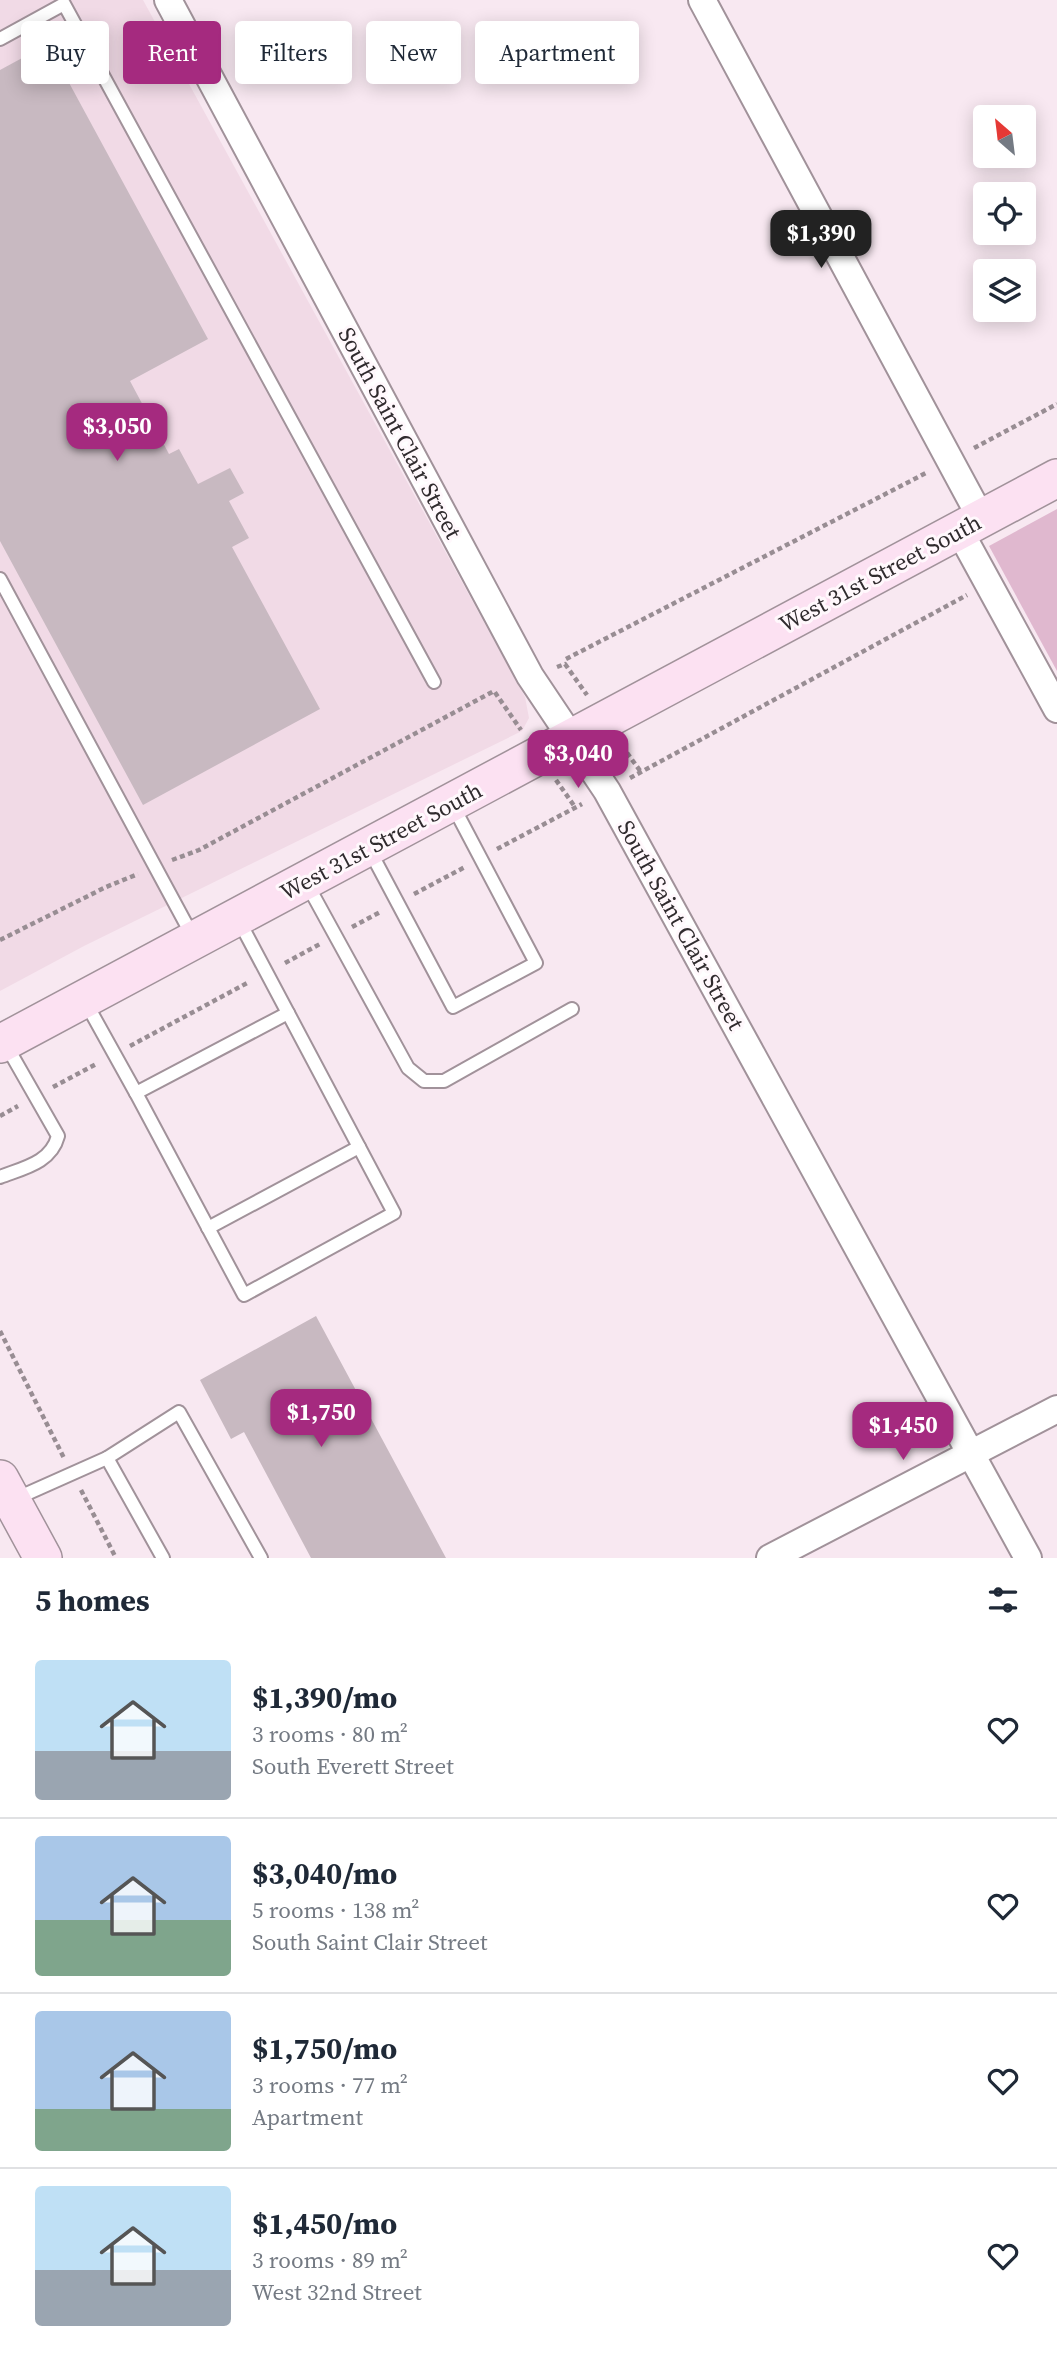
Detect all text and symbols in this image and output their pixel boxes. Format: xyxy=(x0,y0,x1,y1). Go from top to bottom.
chip: Buy xyxy=(21,21,109,84)
chip: Rent xyxy=(123,21,221,84)
chip: Filters xyxy=(235,21,352,84)
chip: New xyxy=(366,21,461,84)
chip: Apartment xyxy=(475,21,639,84)
north arrow xyxy=(973,105,1036,168)
map controls xyxy=(973,105,1036,322)
button: locate xyxy=(973,182,1036,245)
pin: $1,390 xyxy=(764,210,878,270)
text: $1,390 xyxy=(786,217,856,249)
button: layers xyxy=(973,259,1036,322)
street label: South Saint Clair Street xyxy=(331,322,470,545)
pin: $3,050 xyxy=(60,404,174,463)
text: $3,050 xyxy=(82,410,152,442)
street label: West 31st Street South xyxy=(773,506,987,640)
pin: $3,040 xyxy=(521,730,635,790)
text: $3,040 xyxy=(543,737,613,769)
street label: West 31st Street South xyxy=(274,774,488,908)
street label: South Saint Clair Street xyxy=(610,814,752,1036)
pin: $1,750 xyxy=(264,1390,378,1449)
text: $1,750 xyxy=(286,1396,356,1428)
pin: $1,450 xyxy=(846,1402,960,1462)
text: $1,450 xyxy=(868,1409,938,1441)
text: 5 homes xyxy=(35,1580,150,1621)
icon: filters xyxy=(984,1581,1022,1619)
text: $1,390/mo xyxy=(252,1677,397,1718)
icon: home xyxy=(91,1688,175,1772)
icon: heart xyxy=(984,1711,1022,1749)
text: 3 rooms · 80 m² xyxy=(252,1718,408,1750)
text: South Everett Street xyxy=(252,1750,454,1782)
text: $3,040/mo xyxy=(252,1853,397,1894)
icon: home xyxy=(91,1864,175,1948)
icon: heart xyxy=(984,1887,1022,1925)
text: 5 rooms · 138 m² xyxy=(252,1894,419,1926)
text: South Saint Clair Street xyxy=(252,1926,487,1958)
text: $1,750/mo xyxy=(252,2028,397,2069)
icon: home xyxy=(91,2039,175,2123)
icon: heart xyxy=(984,2062,1022,2100)
text: 3 rooms · 77 m² xyxy=(252,2069,408,2101)
text: Apartment xyxy=(252,2101,363,2133)
text: $1,450/mo xyxy=(252,2203,397,2244)
icon: home xyxy=(91,2214,175,2298)
icon: heart xyxy=(984,2237,1022,2275)
text: 3 rooms · 89 m² xyxy=(252,2244,408,2276)
text: West 32nd Street xyxy=(252,2276,422,2308)

